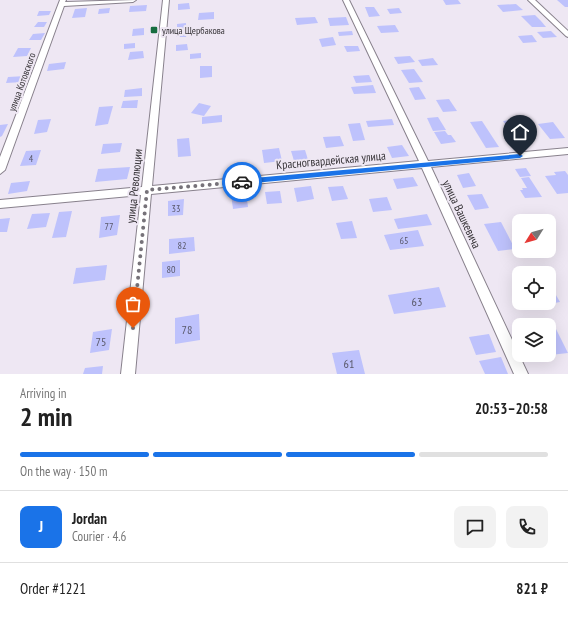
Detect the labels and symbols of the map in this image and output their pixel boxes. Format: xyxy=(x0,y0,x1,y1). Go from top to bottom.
place label: улица Щербакова xyxy=(162,24,225,37)
marker: улица Щербакова xyxy=(149,25,159,35)
street label: улица Котовского xyxy=(5,51,39,113)
pin xyxy=(503,115,537,156)
street label: улица Революции xyxy=(123,148,145,224)
street label: Красногвардейская улица xyxy=(276,148,387,172)
house number: 4 xyxy=(29,152,34,165)
courier xyxy=(222,162,262,202)
street label: улица Вашкевича xyxy=(440,177,484,251)
house number: 33 xyxy=(172,202,181,215)
north arrow xyxy=(512,214,556,258)
house number: 77 xyxy=(105,220,114,233)
house number: 65 xyxy=(400,234,409,247)
house number: 82 xyxy=(178,239,187,252)
house number: 80 xyxy=(167,263,176,276)
pin xyxy=(116,287,150,328)
house number: 63 xyxy=(412,294,422,309)
house number: 78 xyxy=(182,322,192,337)
house number: 75 xyxy=(96,334,106,349)
house number: 61 xyxy=(344,356,354,371)

